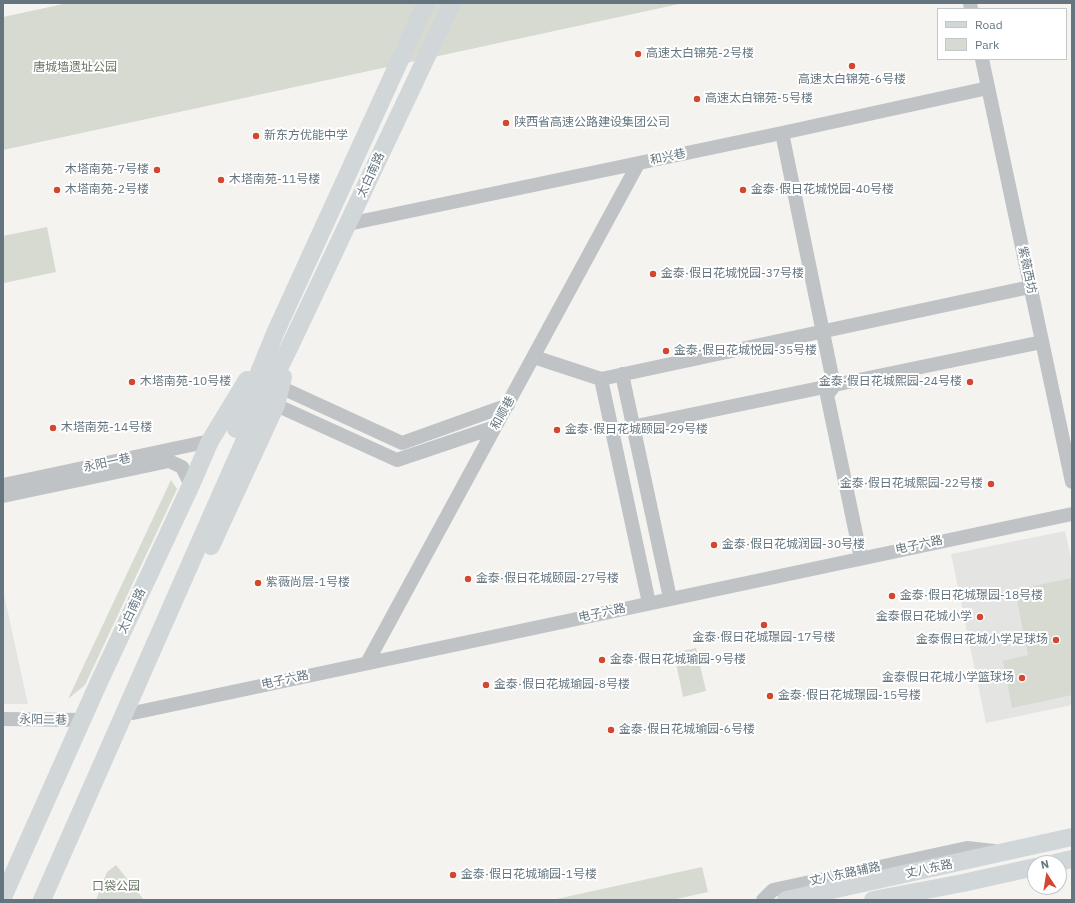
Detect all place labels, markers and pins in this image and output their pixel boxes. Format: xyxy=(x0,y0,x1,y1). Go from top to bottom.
place label: 高速太白锦苑-2号楼 xyxy=(646,47,754,61)
marker: 高速太白锦苑-2号楼 xyxy=(633,49,643,59)
marker: 高速太白锦苑-6号楼 xyxy=(847,61,857,71)
place label: 高速太白锦苑-6号楼 xyxy=(798,73,906,87)
place label: 高速太白锦苑-5号楼 xyxy=(705,92,813,106)
marker: 高速太白锦苑-5号楼 xyxy=(692,94,702,104)
place label: 陕西省高速公路建设集团公司 xyxy=(514,116,670,130)
marker: 陕西省高速公路建设集团公司 xyxy=(501,118,511,128)
place label: 新东方优能中学 xyxy=(264,129,348,143)
marker: 新东方优能中学 xyxy=(251,131,261,141)
place label: 木塔南苑-7号楼 xyxy=(65,163,149,177)
marker: 木塔南苑-7号楼 xyxy=(152,165,162,175)
place label: 木塔南苑-11号楼 xyxy=(229,173,320,187)
marker: 木塔南苑-11号楼 xyxy=(216,175,226,185)
place label: 木塔南苑-2号楼 xyxy=(65,183,149,197)
place label: 金泰·假日花城悦园-40号楼 xyxy=(751,183,894,197)
marker: 木塔南苑-2号楼 xyxy=(52,185,62,195)
marker: 金泰·假日花城悦园-40号楼 xyxy=(738,185,748,195)
place label: 金泰·假日花城悦园-37号楼 xyxy=(661,267,804,281)
marker: 金泰·假日花城悦园-37号楼 xyxy=(648,269,658,279)
place label: 金泰·假日花城悦园-35号楼 xyxy=(674,344,817,358)
marker: 金泰·假日花城悦园-35号楼 xyxy=(661,346,671,356)
place label: 木塔南苑-10号楼 xyxy=(140,375,231,389)
place label: 金泰·假日花城熙园-24号楼 xyxy=(819,375,962,389)
marker: 木塔南苑-10号楼 xyxy=(127,377,137,387)
marker: 金泰·假日花城熙园-24号楼 xyxy=(965,377,975,387)
place label: 木塔南苑-14号楼 xyxy=(61,421,152,435)
marker: 木塔南苑-14号楼 xyxy=(48,423,58,433)
place label: 金泰·假日花城颐园-29号楼 xyxy=(565,423,708,437)
marker: 金泰·假日花城颐园-29号楼 xyxy=(552,425,562,435)
place label: 金泰·假日花城熙园-22号楼 xyxy=(840,477,983,491)
marker: 金泰·假日花城熙园-22号楼 xyxy=(986,479,996,489)
place label: 金泰·假日花城润园-30号楼 xyxy=(722,538,865,552)
marker: 金泰·假日花城润园-30号楼 xyxy=(709,540,719,550)
place label: 金泰·假日花城颐园-27号楼 xyxy=(476,572,619,586)
marker: 金泰·假日花城颐园-27号楼 xyxy=(463,574,473,584)
place label: 紫薇尚层-1号楼 xyxy=(266,576,350,590)
marker: 紫薇尚层-1号楼 xyxy=(253,578,263,588)
place label: 金泰·假日花城璟园-18号楼 xyxy=(900,589,1043,603)
marker: 金泰·假日花城璟园-18号楼 xyxy=(887,591,897,601)
place label: 金泰假日花城小学 xyxy=(876,610,972,624)
marker: 金泰假日花城小学 xyxy=(975,612,985,622)
marker: 金泰·假日花城璟园-17号楼 xyxy=(759,620,769,630)
place label: 金泰·假日花城璟园-17号楼 xyxy=(692,631,836,645)
place label: 金泰假日花城小学足球场 xyxy=(916,633,1048,647)
marker: 金泰假日花城小学足球场 xyxy=(1051,635,1061,645)
place label: 金泰·假日花城瑜园-9号楼 xyxy=(610,653,746,667)
marker: 金泰·假日花城瑜园-9号楼 xyxy=(597,655,607,665)
place label: 金泰假日花城小学篮球场 xyxy=(882,671,1014,685)
marker: 金泰假日花城小学篮球场 xyxy=(1017,673,1027,683)
place label: 金泰·假日花城瑜园-8号楼 xyxy=(494,678,630,692)
marker: 金泰·假日花城瑜园-8号楼 xyxy=(481,680,491,690)
place label: 金泰·假日花城璟园-15号楼 xyxy=(778,689,921,703)
marker: 金泰·假日花城璟园-15号楼 xyxy=(765,691,775,701)
place label: 金泰·假日花城瑜园-6号楼 xyxy=(619,723,755,737)
marker: 金泰·假日花城瑜园-6号楼 xyxy=(606,725,616,735)
place label: 金泰·假日花城瑜园-1号楼 xyxy=(461,868,597,882)
marker: 金泰·假日花城瑜园-1号楼 xyxy=(448,870,458,880)

